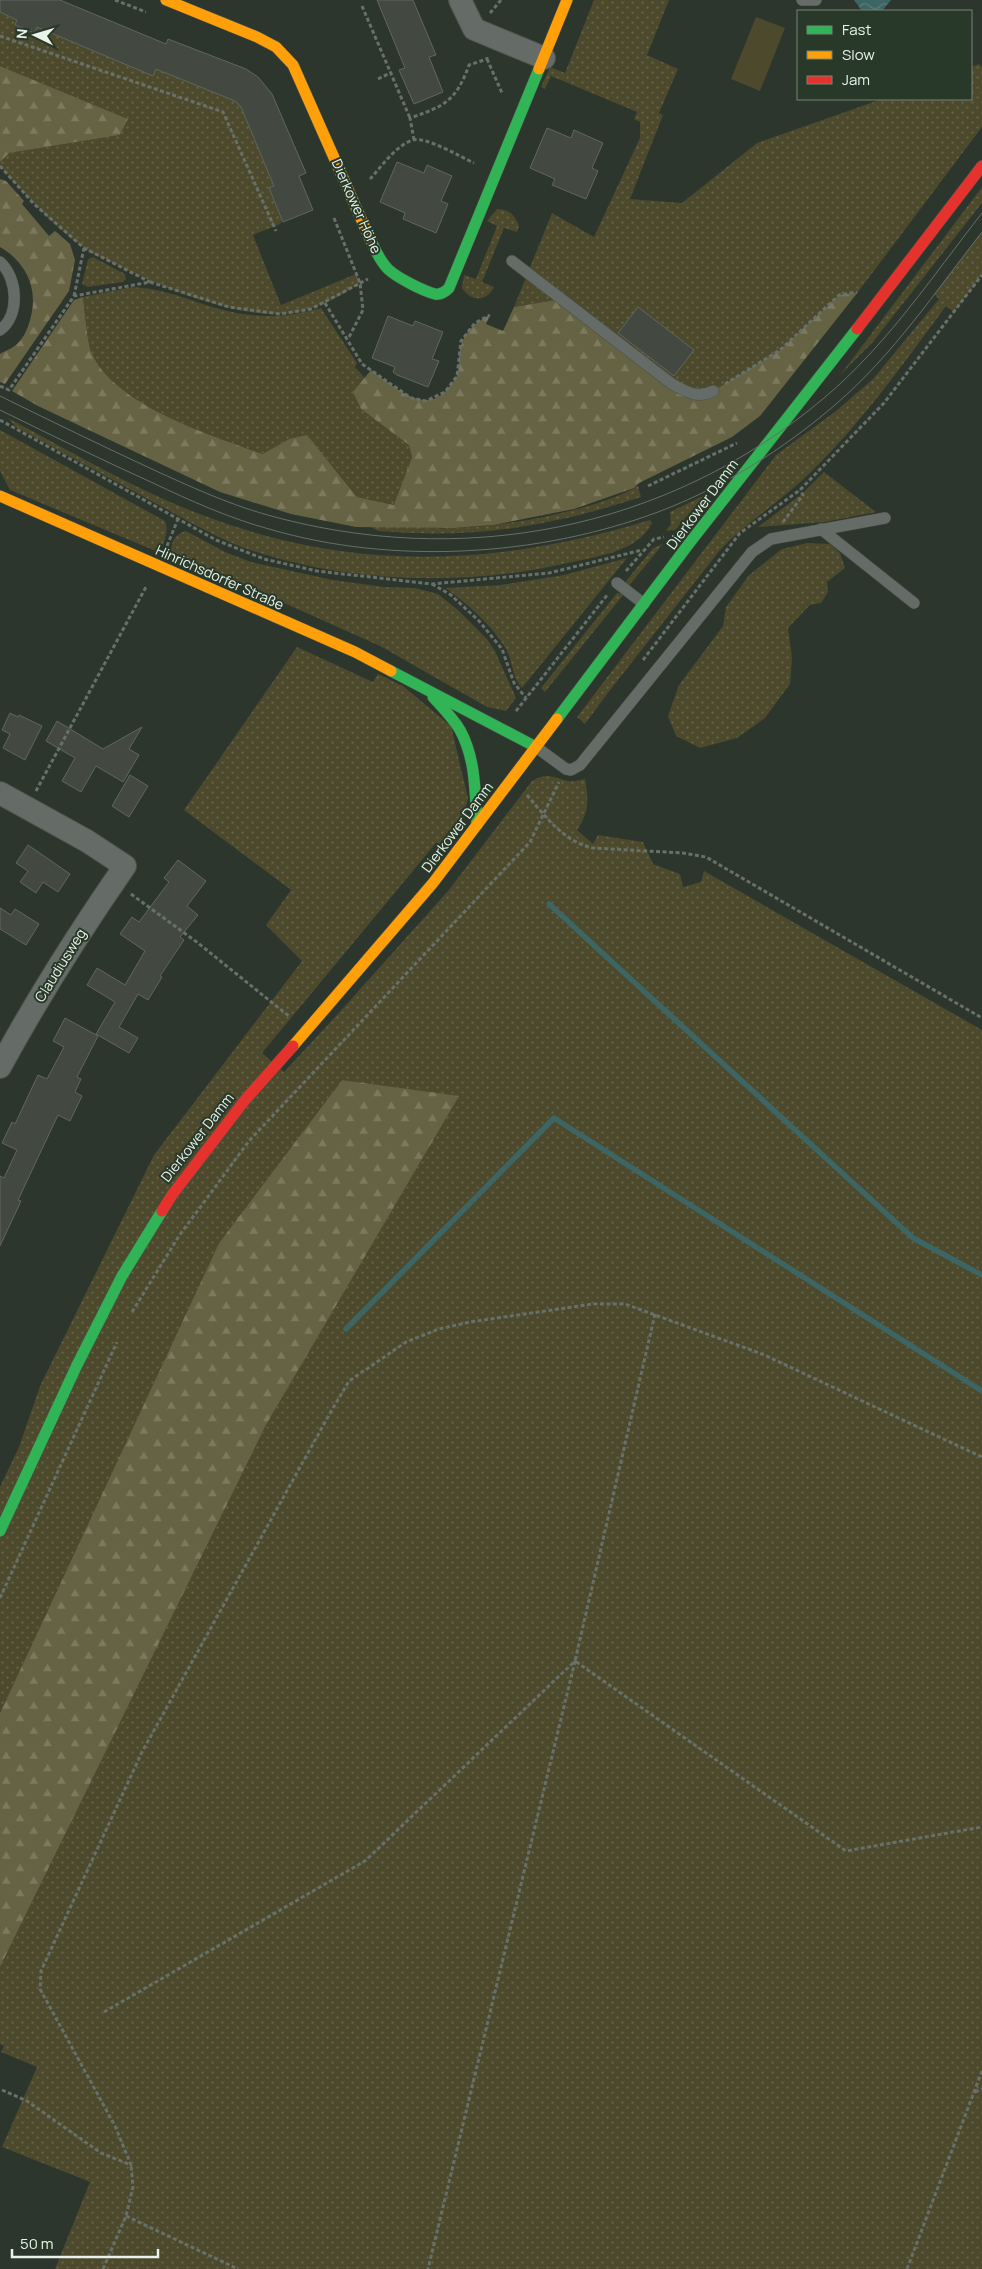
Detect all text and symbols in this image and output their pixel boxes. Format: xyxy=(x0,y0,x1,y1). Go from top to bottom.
north arrow xyxy=(10,10,60,60)
legend xyxy=(797,10,972,100)
text: Fast xyxy=(842,19,871,40)
text: N xyxy=(12,28,31,40)
text: Slow xyxy=(842,44,875,65)
text: Jam xyxy=(842,69,870,90)
street label: Dierkower Höhe xyxy=(328,156,386,256)
street label: Dierkower Damm xyxy=(662,455,742,553)
street label: Hinrichsdorfer Straße xyxy=(153,540,287,614)
street label: Dierkower Damm xyxy=(417,778,497,876)
street label: Claudiusweg xyxy=(30,925,90,1005)
street label: Dierkower Damm xyxy=(156,1088,238,1185)
scale bar xyxy=(12,2226,159,2258)
text: 50 m xyxy=(20,2233,54,2254)

